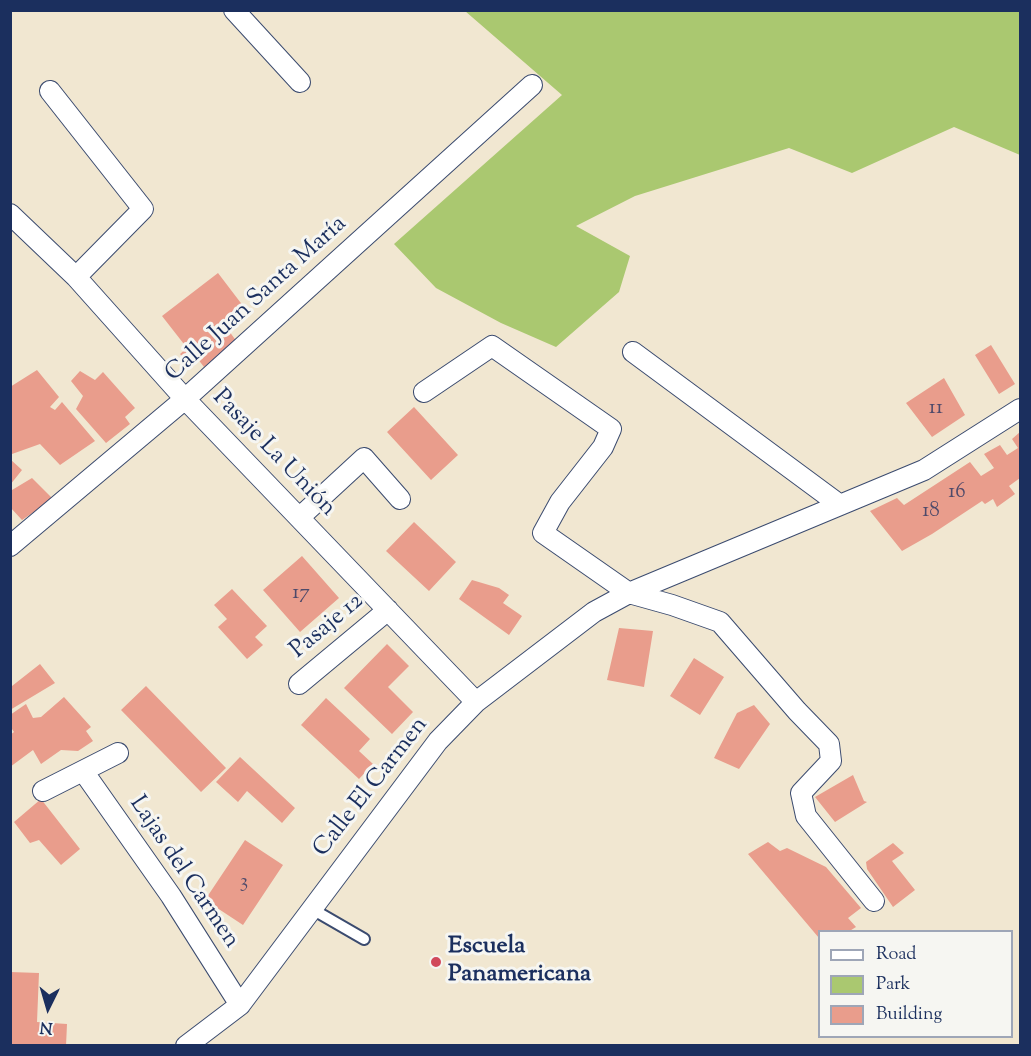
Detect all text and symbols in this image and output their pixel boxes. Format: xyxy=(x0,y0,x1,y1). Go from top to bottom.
street label: Calle Juan Santa María xyxy=(160,211,354,389)
street label: Pasaje La Unión xyxy=(205,384,341,524)
house number: 11 xyxy=(929,396,943,422)
house number: 16 xyxy=(948,480,966,506)
house number: 18 xyxy=(922,499,940,525)
house number: 17 xyxy=(292,581,310,607)
street label: Pasaje 12 xyxy=(285,588,371,666)
street label: Calle El Carmen xyxy=(308,712,436,864)
street label: Lajas del Carmen xyxy=(121,791,245,955)
house number: 3 xyxy=(240,870,248,896)
legend xyxy=(818,930,1013,1038)
place label: Escuela Panamericana xyxy=(448,934,591,990)
text: Road xyxy=(876,942,916,968)
marker: Escuela Panamericana xyxy=(429,955,443,969)
text: Park xyxy=(876,972,910,998)
north arrow xyxy=(18,978,78,1038)
text: Building xyxy=(876,1002,942,1028)
text: N xyxy=(39,1014,54,1038)

